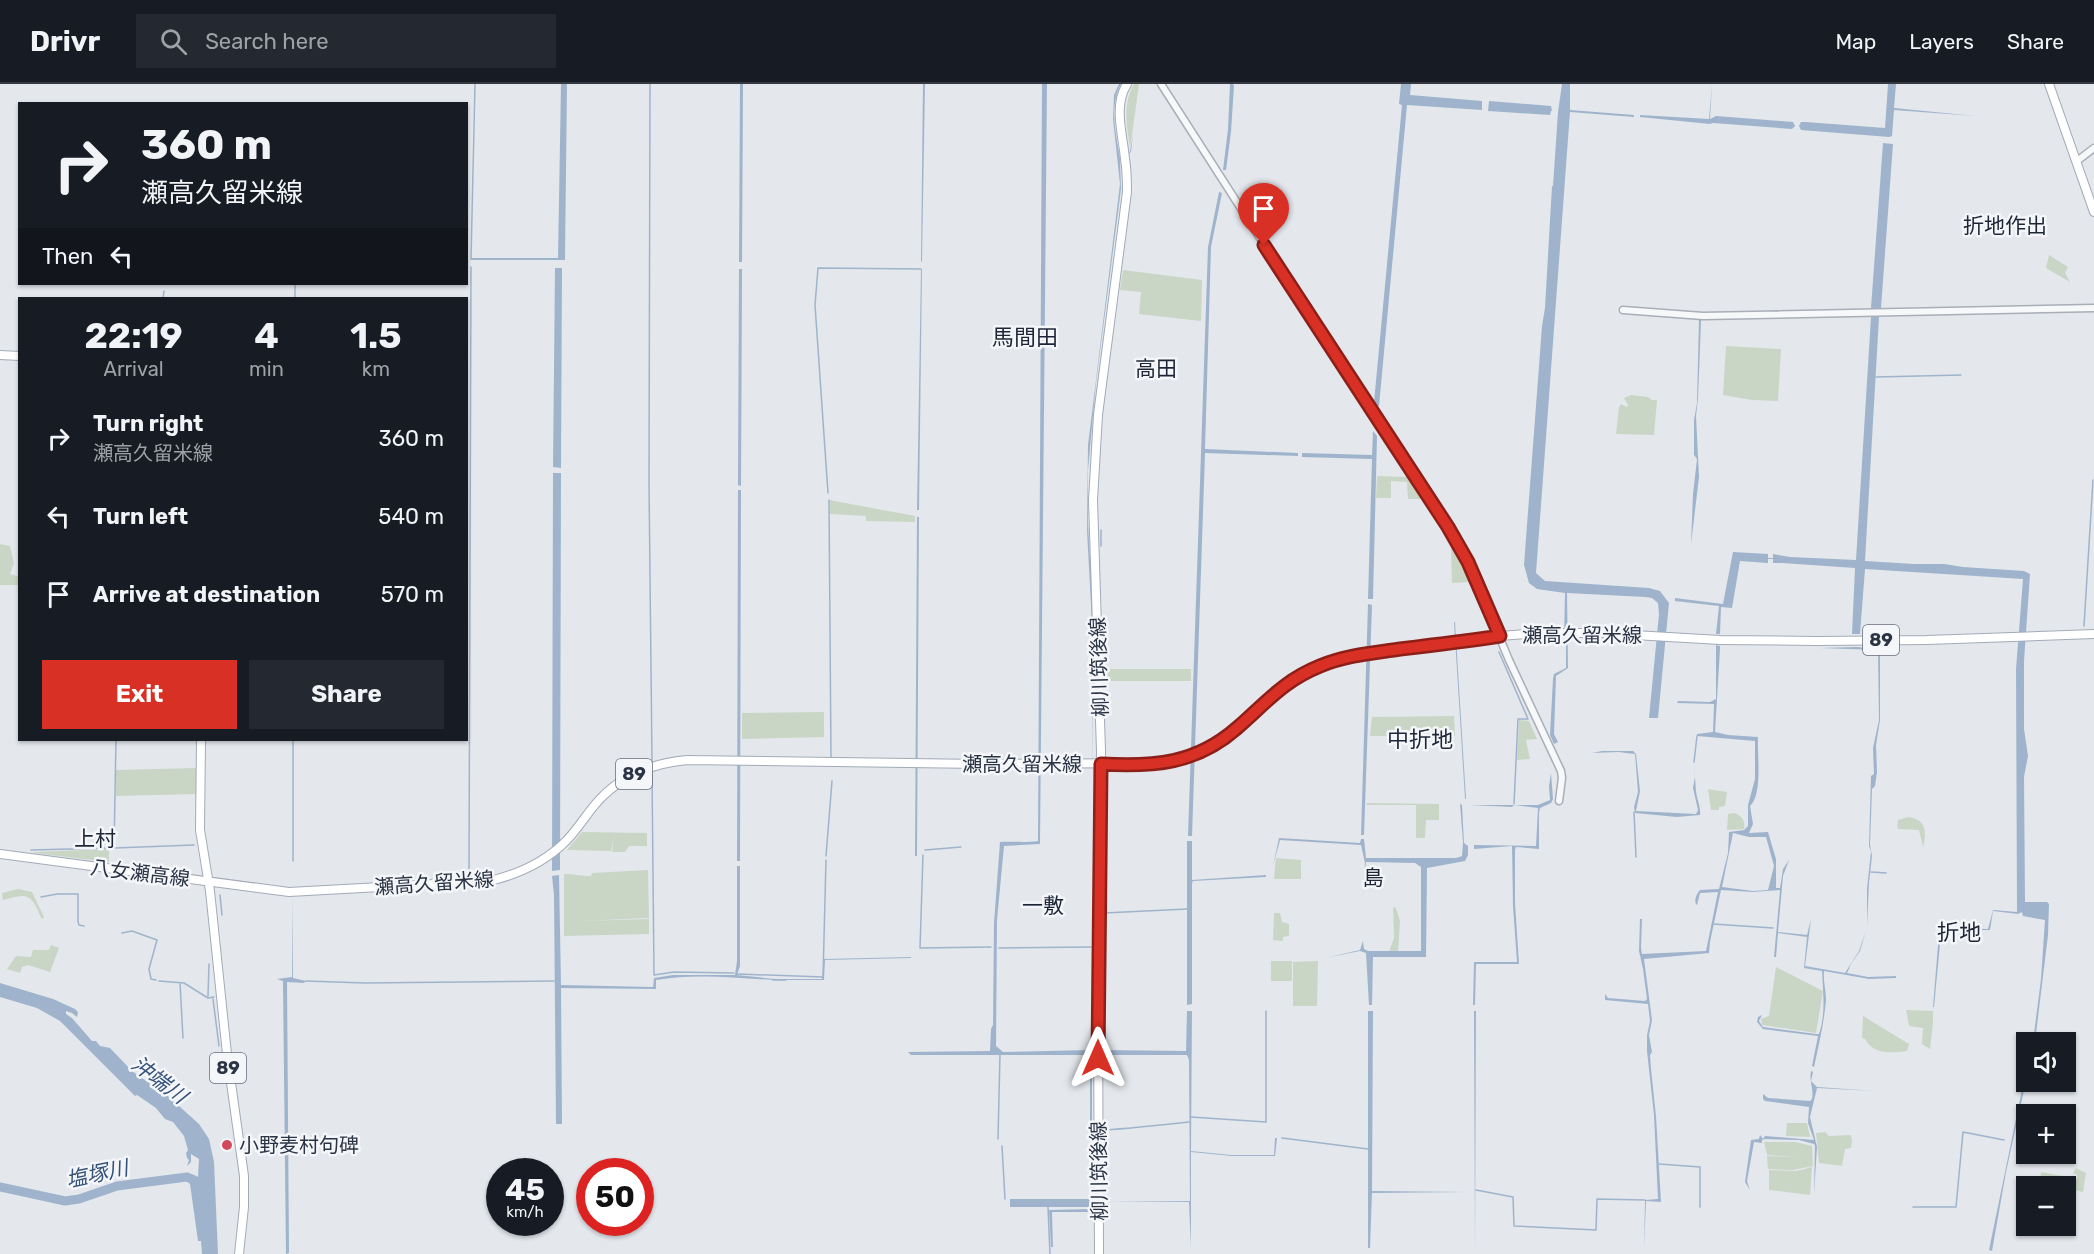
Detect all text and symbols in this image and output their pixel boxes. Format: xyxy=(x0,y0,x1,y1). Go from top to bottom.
search box xyxy=(136,14,556,68)
text: Drivr xyxy=(30,25,100,58)
icon: search xyxy=(157,25,190,58)
text: Search here xyxy=(205,28,329,55)
text: Map xyxy=(1835,29,1876,54)
text: Layers xyxy=(1909,29,1974,54)
text: Share xyxy=(2007,29,2064,54)
text: 360 m xyxy=(141,120,272,170)
icon: right xyxy=(42,126,120,204)
text: 瀬高久留米線 xyxy=(141,177,303,209)
pin xyxy=(1238,183,1289,245)
icon: arrive xyxy=(1247,192,1280,225)
district label: 折地作出 xyxy=(1963,213,2047,238)
icon: left xyxy=(105,240,138,273)
text: Then xyxy=(42,243,93,270)
text: 22:19 xyxy=(84,314,183,357)
text: 4 xyxy=(254,314,279,357)
text: 1.5 xyxy=(350,314,402,357)
district label: 馬間田 xyxy=(992,324,1058,351)
district label: 高田 xyxy=(1135,356,1177,381)
text: Arrival xyxy=(104,357,164,381)
text: min xyxy=(249,357,284,381)
text: km xyxy=(362,357,390,381)
text: Turn right xyxy=(93,410,203,437)
icon: right xyxy=(42,422,75,455)
text: 360 m xyxy=(379,425,444,452)
text: 瀬高久留米線 xyxy=(93,441,213,465)
icon: left xyxy=(42,500,75,533)
text: Turn left xyxy=(93,503,188,530)
text: 540 m xyxy=(378,503,444,530)
icon: arrive xyxy=(42,578,75,611)
text: Arrive at destination xyxy=(93,581,320,608)
text: 570 m xyxy=(381,581,444,608)
street label: 柳川筑後線 xyxy=(1085,617,1113,717)
street label: 瀬高久留米線 xyxy=(1522,623,1642,647)
road number: 89 xyxy=(1863,625,1899,655)
button: Exit xyxy=(42,660,237,729)
button: Share xyxy=(249,660,444,729)
district label: 中折地 xyxy=(1387,726,1453,753)
street label: 瀬高久留米線 xyxy=(962,752,1082,776)
road number: 89 xyxy=(616,759,652,789)
district label: 上村 xyxy=(74,826,116,851)
street label: 八女瀬高線 xyxy=(89,855,191,891)
district label: 島 xyxy=(1363,865,1384,890)
street label: 瀬高久留米線 xyxy=(373,867,495,899)
district label: 一敷 xyxy=(1022,893,1064,918)
district label: 折地 xyxy=(1937,919,1981,946)
position arrow xyxy=(1066,1026,1130,1090)
map controls xyxy=(2016,1032,2076,1236)
button: sound xyxy=(2016,1032,2076,1092)
water label: 沖端川 xyxy=(127,1051,194,1110)
road number: 89 xyxy=(210,1053,246,1083)
button: + xyxy=(2016,1104,2076,1164)
street label: 柳川筑後線 xyxy=(1086,1121,1112,1221)
place label: 小野麦村句碑 xyxy=(239,1133,359,1157)
marker: 小野麦村句碑 xyxy=(220,1138,234,1152)
water label: 塩塚川 xyxy=(63,1154,132,1192)
speed limit sign: 50 xyxy=(576,1158,654,1236)
text: 45 xyxy=(505,1172,545,1208)
button: − xyxy=(2016,1176,2076,1236)
text: km/h xyxy=(506,1203,544,1221)

